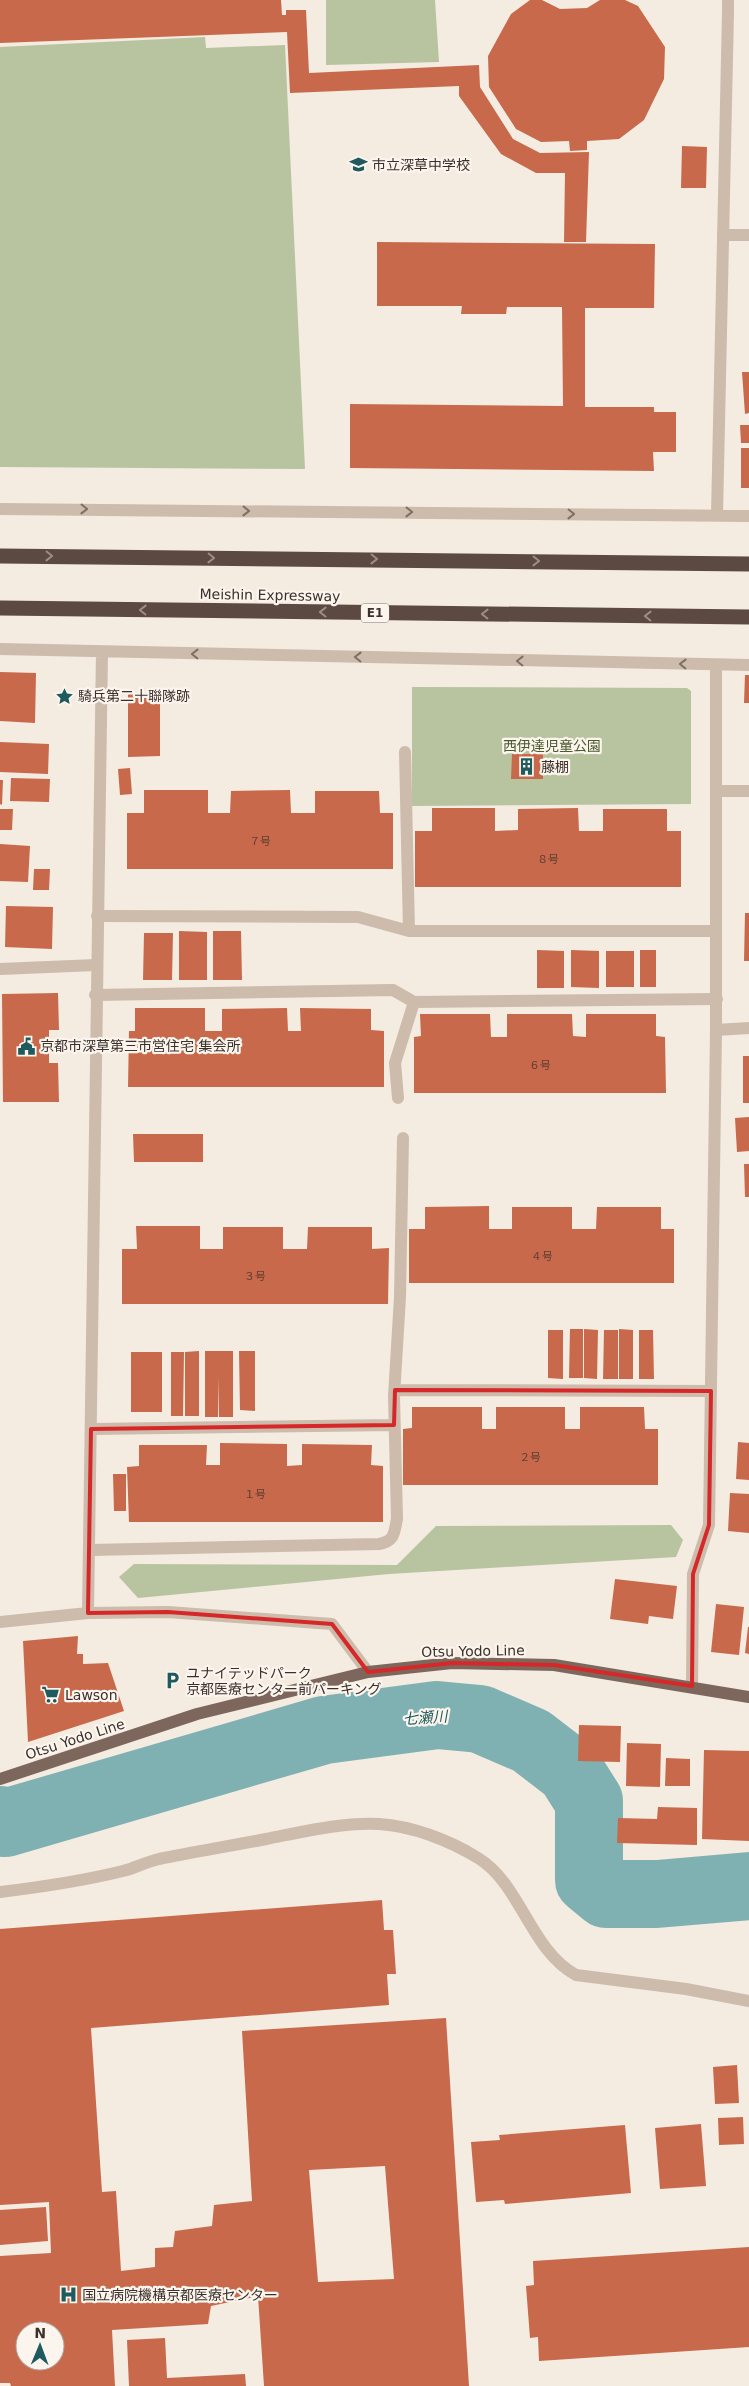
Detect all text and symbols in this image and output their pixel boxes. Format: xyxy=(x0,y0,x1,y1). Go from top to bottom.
school or university icon: 市立深草中学校 xyxy=(348,155,368,175)
place label: 市立深草中学校 xyxy=(372,157,470,173)
one-way arrow xyxy=(80,504,88,515)
one-way arrow xyxy=(242,506,250,516)
one-way arrow xyxy=(405,507,413,517)
one-way arrow xyxy=(568,509,575,519)
one-way arrow xyxy=(45,551,53,561)
one-way arrow xyxy=(208,553,215,563)
one-way arrow xyxy=(370,554,378,565)
one-way arrow xyxy=(532,556,540,566)
street label: Meishin Expressway xyxy=(199,586,341,604)
road number: E1 xyxy=(361,604,389,622)
one-way arrow xyxy=(139,605,146,615)
one-way arrow xyxy=(319,607,326,617)
one-way arrow xyxy=(481,609,489,619)
one-way arrow xyxy=(644,611,652,621)
one-way arrow xyxy=(191,648,199,659)
one-way arrow xyxy=(354,652,362,662)
one-way arrow xyxy=(516,655,524,666)
one-way arrow xyxy=(679,659,686,669)
place icon: 騎兵第二十聯隊跡 xyxy=(54,686,74,706)
place label: 騎兵第二十聯隊跡 xyxy=(78,688,190,704)
park label: 西伊達児童公園 xyxy=(503,738,601,754)
building icon: 藤棚 xyxy=(517,757,537,777)
place label: 藤棚 xyxy=(541,759,569,775)
house number: ７号 xyxy=(249,835,271,848)
house number: ８号 xyxy=(537,853,559,866)
public building icon: 京都市深草第三市営住宅 集会所 xyxy=(16,1036,36,1056)
place label: 京都市深草第三市営住宅 集会所 xyxy=(40,1038,240,1054)
house number: ６号 xyxy=(529,1059,551,1072)
house number: ４号 xyxy=(531,1250,553,1263)
house number: ３号 xyxy=(244,1270,266,1283)
house number: ２号 xyxy=(519,1451,541,1464)
house number: １号 xyxy=(244,1488,266,1501)
street label: Otsu Yodo Line xyxy=(421,1642,525,1660)
place label: ユナイテッドパーク 京都医療センター前パーキング xyxy=(186,1665,382,1697)
parking icon: ユナイテッドパーク 京都医療センター前パーキング xyxy=(162,1671,182,1691)
supermarket icon: Lawson xyxy=(41,1685,61,1705)
place label: Lawson xyxy=(65,1687,118,1703)
water label: 七瀬川 xyxy=(402,1707,450,1729)
street label: Otsu Yodo Line xyxy=(23,1715,127,1763)
hospital icon: 国立病院機構京都医療センター xyxy=(58,2285,78,2305)
place label: 国立病院機構京都医療センター xyxy=(82,2287,278,2303)
north arrow xyxy=(15,2321,65,2371)
text: N xyxy=(34,2325,46,2341)

